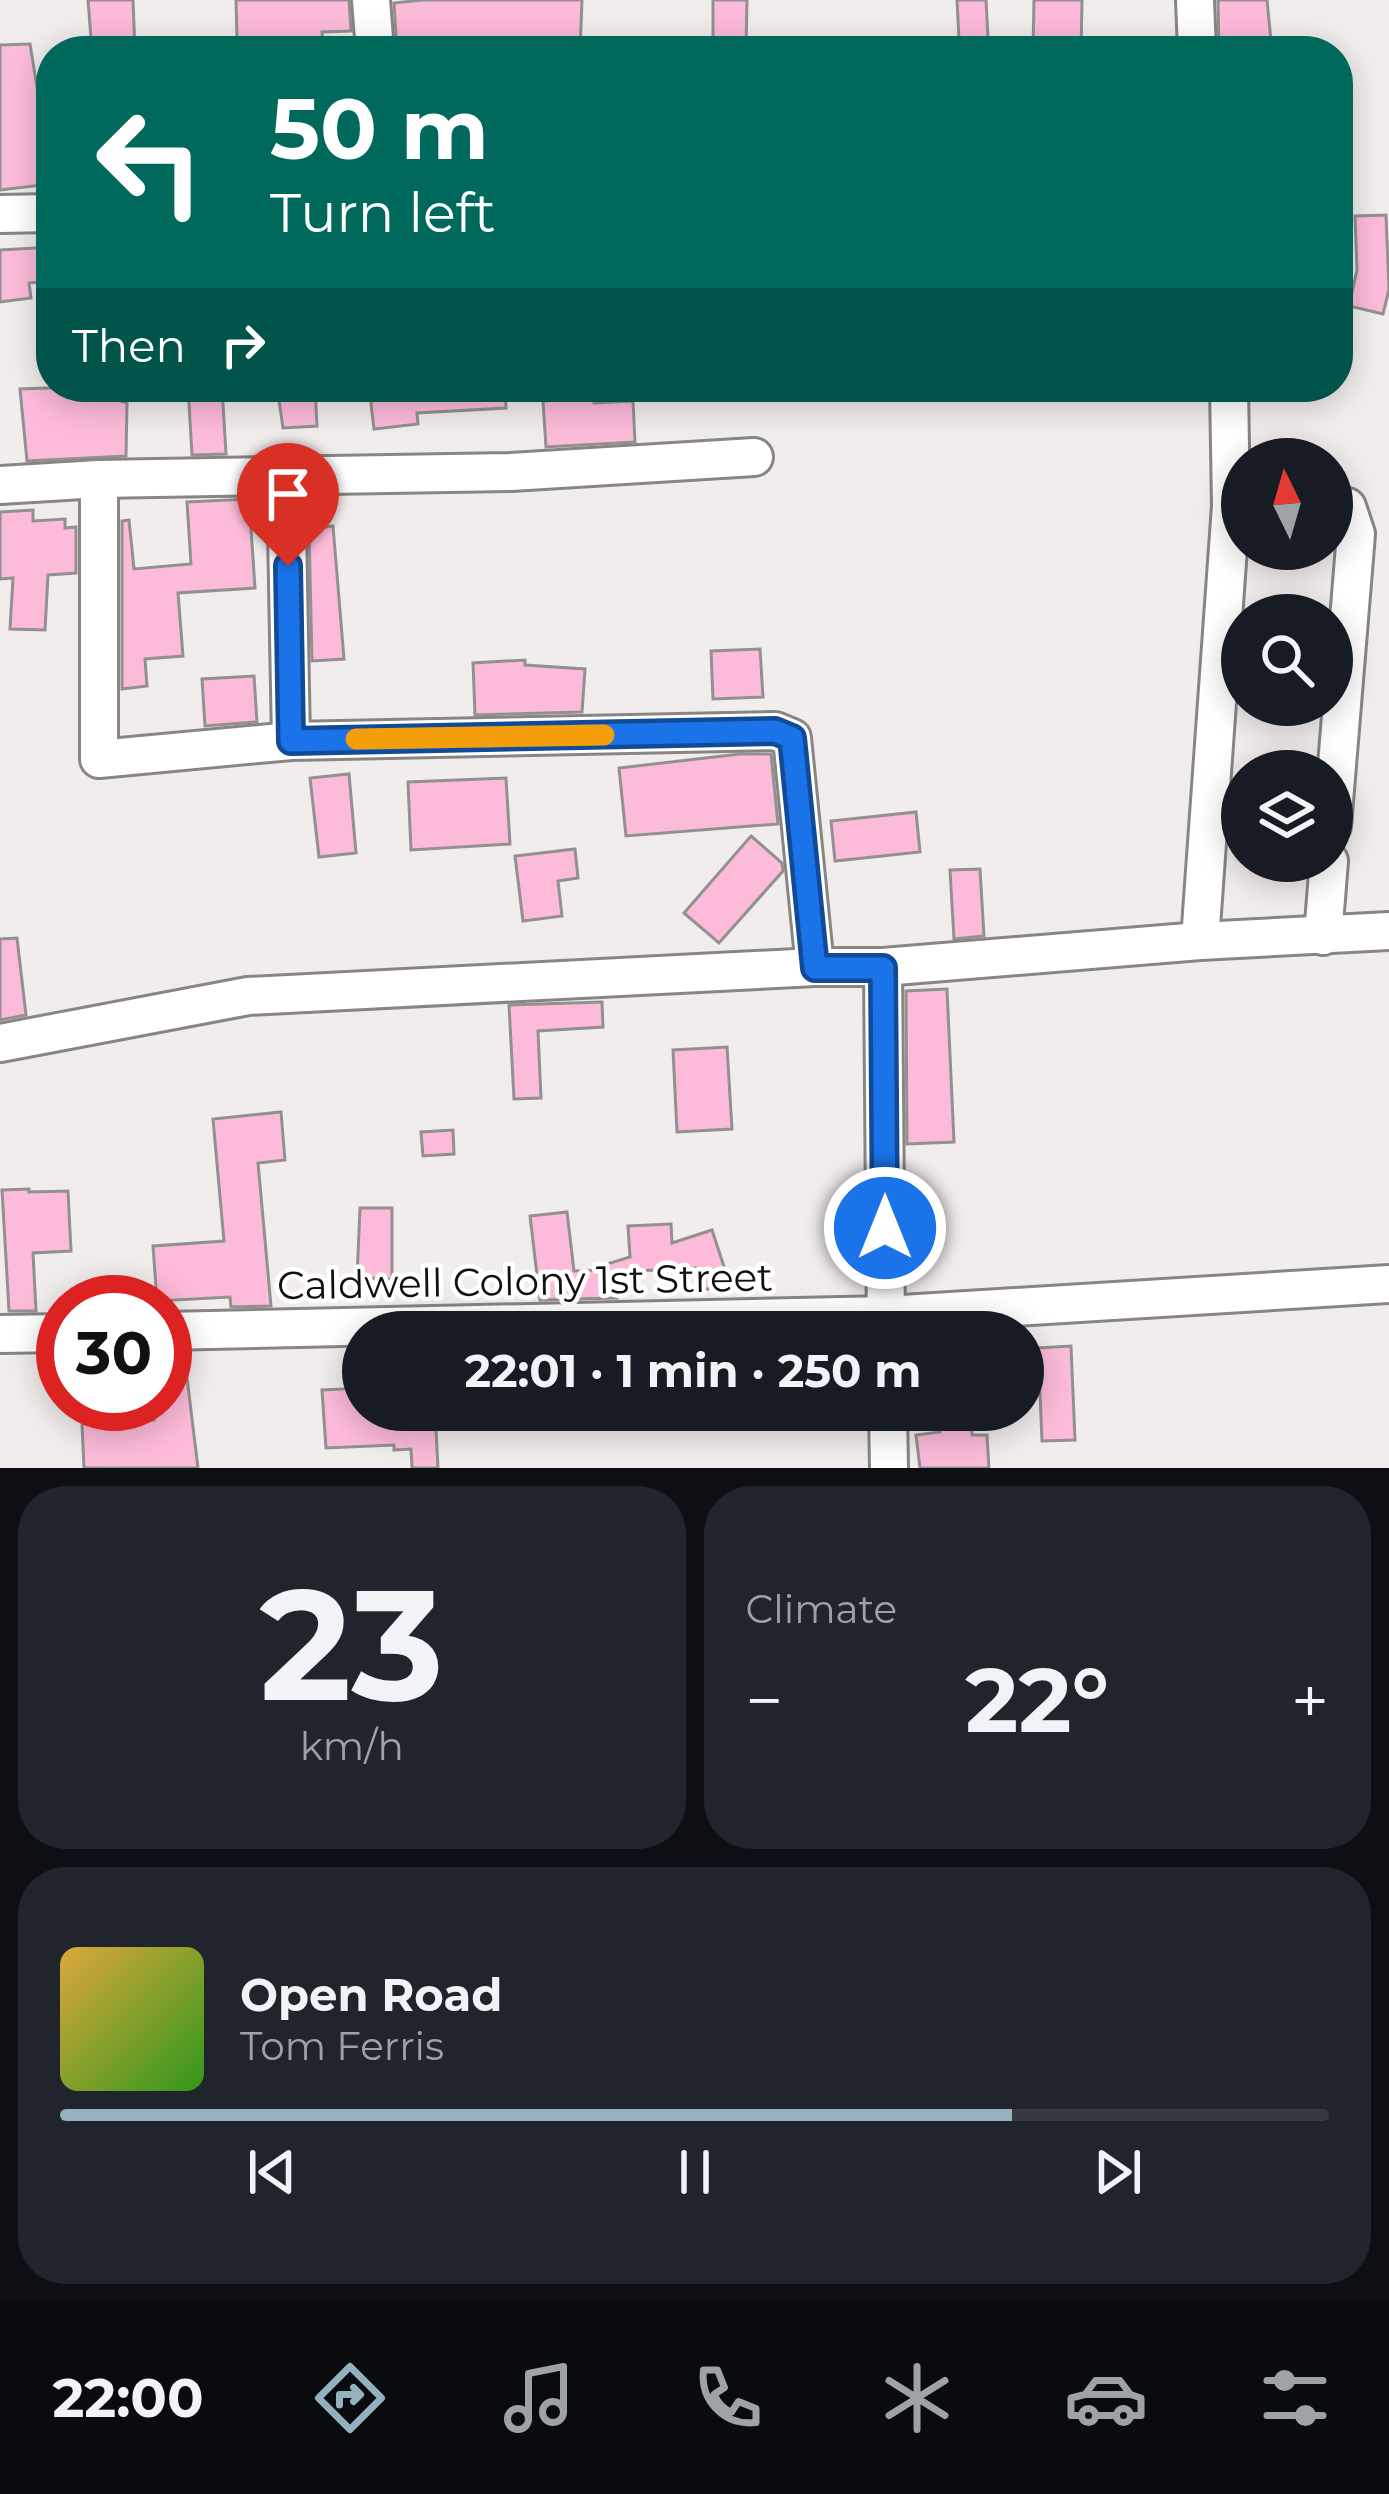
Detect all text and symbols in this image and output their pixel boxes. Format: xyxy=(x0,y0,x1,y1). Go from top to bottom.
text: 50 m xyxy=(270,78,489,180)
icon: left xyxy=(72,84,228,240)
text: Turn left xyxy=(270,180,496,246)
icon: right xyxy=(210,312,276,378)
text: Then xyxy=(72,318,186,373)
north arrow xyxy=(1221,438,1353,570)
map controls xyxy=(1221,438,1353,882)
pin xyxy=(237,443,339,566)
icon: arrive xyxy=(255,461,321,527)
button: search xyxy=(1221,594,1353,726)
button: layers xyxy=(1221,750,1353,882)
position arrow xyxy=(822,1165,948,1291)
street label: Caldwell Colony 1st Street xyxy=(277,1253,773,1309)
speed limit sign: 30 xyxy=(36,1275,192,1431)
text: 22:01 · 1 min · 250 m xyxy=(464,1343,922,1398)
text: 23 xyxy=(260,1549,444,1739)
text: Climate xyxy=(746,1585,897,1633)
text: 22° xyxy=(965,1645,1109,1755)
text: − xyxy=(746,1660,783,1741)
text: + xyxy=(1291,1660,1329,1741)
text: km/h xyxy=(300,1722,404,1770)
text: Open Road xyxy=(240,1967,502,2022)
text: Tom Ferris xyxy=(240,2022,444,2070)
icon: previous xyxy=(239,2139,305,2205)
icon: pause xyxy=(662,2139,728,2205)
icon: next xyxy=(1085,2139,1151,2205)
icon: directions xyxy=(308,2356,392,2440)
icon: music xyxy=(497,2356,581,2440)
icon: phone xyxy=(686,2356,770,2440)
icon: climate xyxy=(875,2356,959,2440)
icon: car xyxy=(1064,2356,1148,2440)
icon: filters xyxy=(1253,2356,1337,2440)
text: 22:00 xyxy=(52,2365,204,2431)

